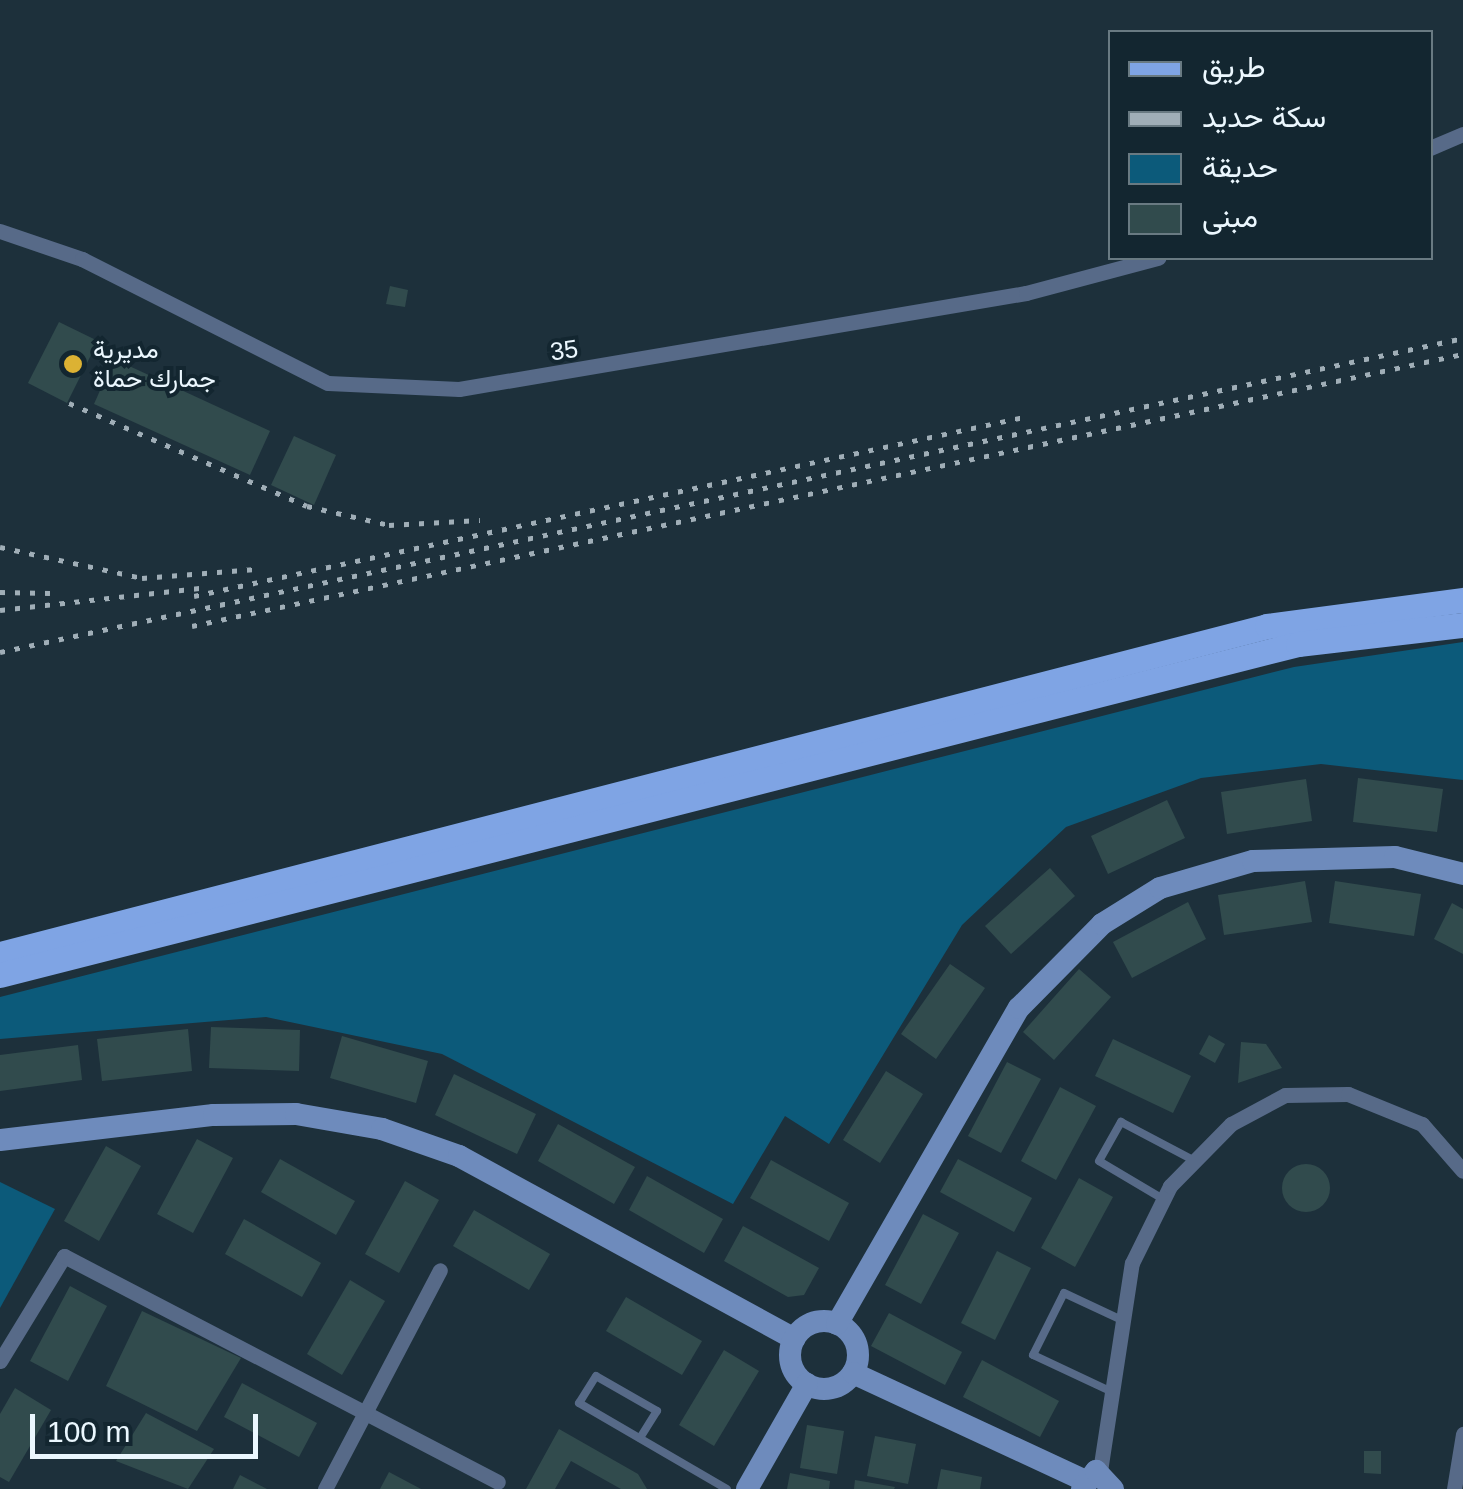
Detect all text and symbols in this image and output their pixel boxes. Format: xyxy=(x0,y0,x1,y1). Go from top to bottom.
legend xyxy=(1108,30,1433,260)
text: طريق xyxy=(1202,50,1266,83)
text: سكة حديد xyxy=(1202,100,1326,133)
text: حديقة xyxy=(1202,150,1278,183)
text: مبنى xyxy=(1202,200,1258,233)
street label: 35 xyxy=(548,333,580,367)
place label: مديرية جمارك حماة xyxy=(93,335,216,394)
marker: مديرية جمارك حماة xyxy=(62,353,84,375)
scale bar xyxy=(35,1394,262,1456)
text: 100 m xyxy=(47,1415,130,1448)

